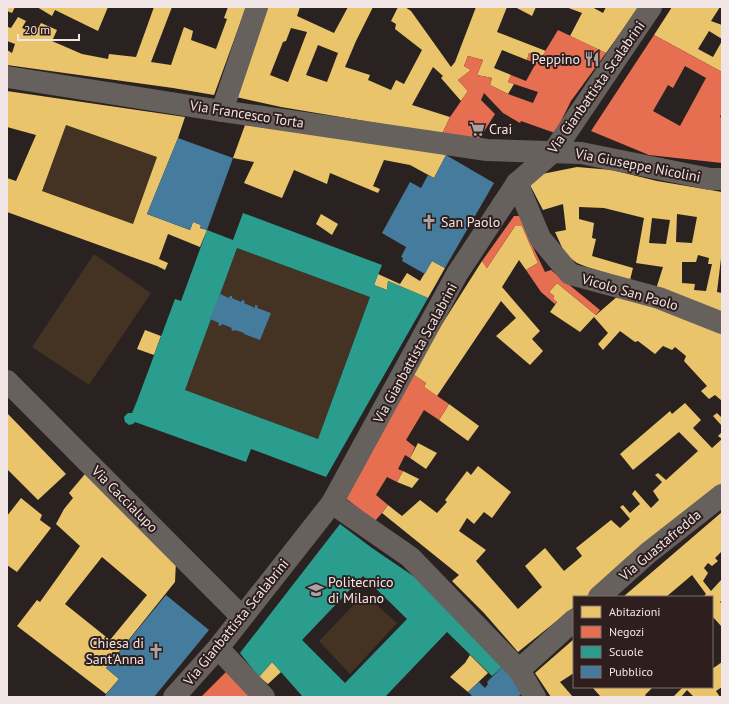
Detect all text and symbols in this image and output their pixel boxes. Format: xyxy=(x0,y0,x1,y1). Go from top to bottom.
scale bar xyxy=(18,16,79,42)
street label: Via Gianbattista Scalabrini xyxy=(543,17,649,158)
text: 20 m xyxy=(24,22,50,37)
place label: Peppino xyxy=(532,50,580,68)
restaurant icon: Peppino xyxy=(583,50,601,68)
street label: Via Francesco Torta xyxy=(188,96,305,132)
supermarket icon: Crai xyxy=(468,120,486,138)
place label: Crai xyxy=(489,120,512,138)
street label: Via Giuseppe Nicolini xyxy=(573,144,702,186)
church icon: San Paolo xyxy=(420,213,438,231)
place label: San Paolo xyxy=(441,213,500,231)
street label: Vicolo San Paolo xyxy=(579,269,680,314)
street label: Via Gianbattista Scalabrini xyxy=(368,280,461,427)
street label: Via Caccialupo xyxy=(87,461,162,536)
street label: Via Guastafredda xyxy=(615,505,705,585)
street label: Via Gianbattista Scalabrini xyxy=(179,555,293,690)
place label: Politecnico di Milano xyxy=(328,573,393,607)
school or university icon: Politecnico di Milano xyxy=(307,581,325,599)
legend xyxy=(573,596,713,688)
text: Abitazioni xyxy=(609,604,661,619)
text: Negozi xyxy=(609,624,644,639)
place label: Chiesa di Sant'Anna xyxy=(85,634,144,668)
church icon: Chiesa di Sant'Anna xyxy=(147,642,165,660)
text: Scuole xyxy=(609,644,643,659)
text: Pubblico xyxy=(609,664,653,679)

